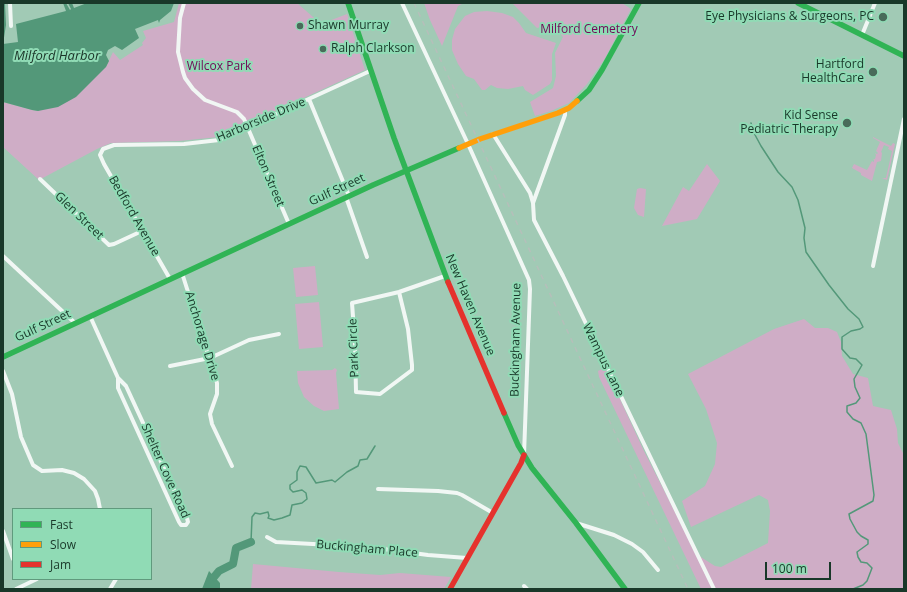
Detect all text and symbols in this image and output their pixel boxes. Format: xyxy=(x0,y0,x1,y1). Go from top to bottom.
place label: Eye Physicians & Surgeons, PC xyxy=(705,10,874,24)
marker: Eye Physicians & Surgeons, PC xyxy=(877,11,889,23)
place label: Shawn Murray xyxy=(308,19,389,33)
marker: Shawn Murray xyxy=(295,21,305,31)
park label: Milford Cemetery xyxy=(540,23,638,37)
place label: Ralph Clarkson xyxy=(331,42,415,56)
marker: Ralph Clarkson xyxy=(318,44,328,54)
water label: Milford Harbor xyxy=(14,48,100,64)
place label: Hartford HealthCare xyxy=(801,58,864,86)
park label: Wilcox Park xyxy=(187,60,251,74)
marker: Hartford HealthCare xyxy=(867,66,879,78)
street label: Harborside Drive xyxy=(214,95,308,145)
place label: Kid Sense Pediatric Therapy xyxy=(740,109,838,137)
marker: Kid Sense Pediatric Therapy xyxy=(841,117,853,129)
street label: Elton Street xyxy=(249,143,287,209)
street label: Gulf Street xyxy=(307,171,367,209)
street label: Bedford Avenue xyxy=(105,173,163,259)
street label: Glen Street xyxy=(52,189,106,243)
street label: New Haven Avenue xyxy=(442,252,498,358)
street label: Buckingham Avenue xyxy=(508,283,524,397)
street label: Anchorage Drive xyxy=(182,290,222,382)
street label: Gulf Street xyxy=(13,307,73,345)
street label: Park Circle xyxy=(346,318,362,378)
street label: Wampus Lane xyxy=(579,321,627,399)
street label: Shelter Cove Road xyxy=(138,421,192,521)
legend xyxy=(12,508,152,580)
text: Fast xyxy=(50,516,73,533)
text: Slow xyxy=(50,536,76,553)
street label: Buckingham Place xyxy=(316,537,418,561)
scale bar xyxy=(767,554,833,580)
text: Jam xyxy=(50,556,71,573)
text: 100 m xyxy=(772,560,807,577)

